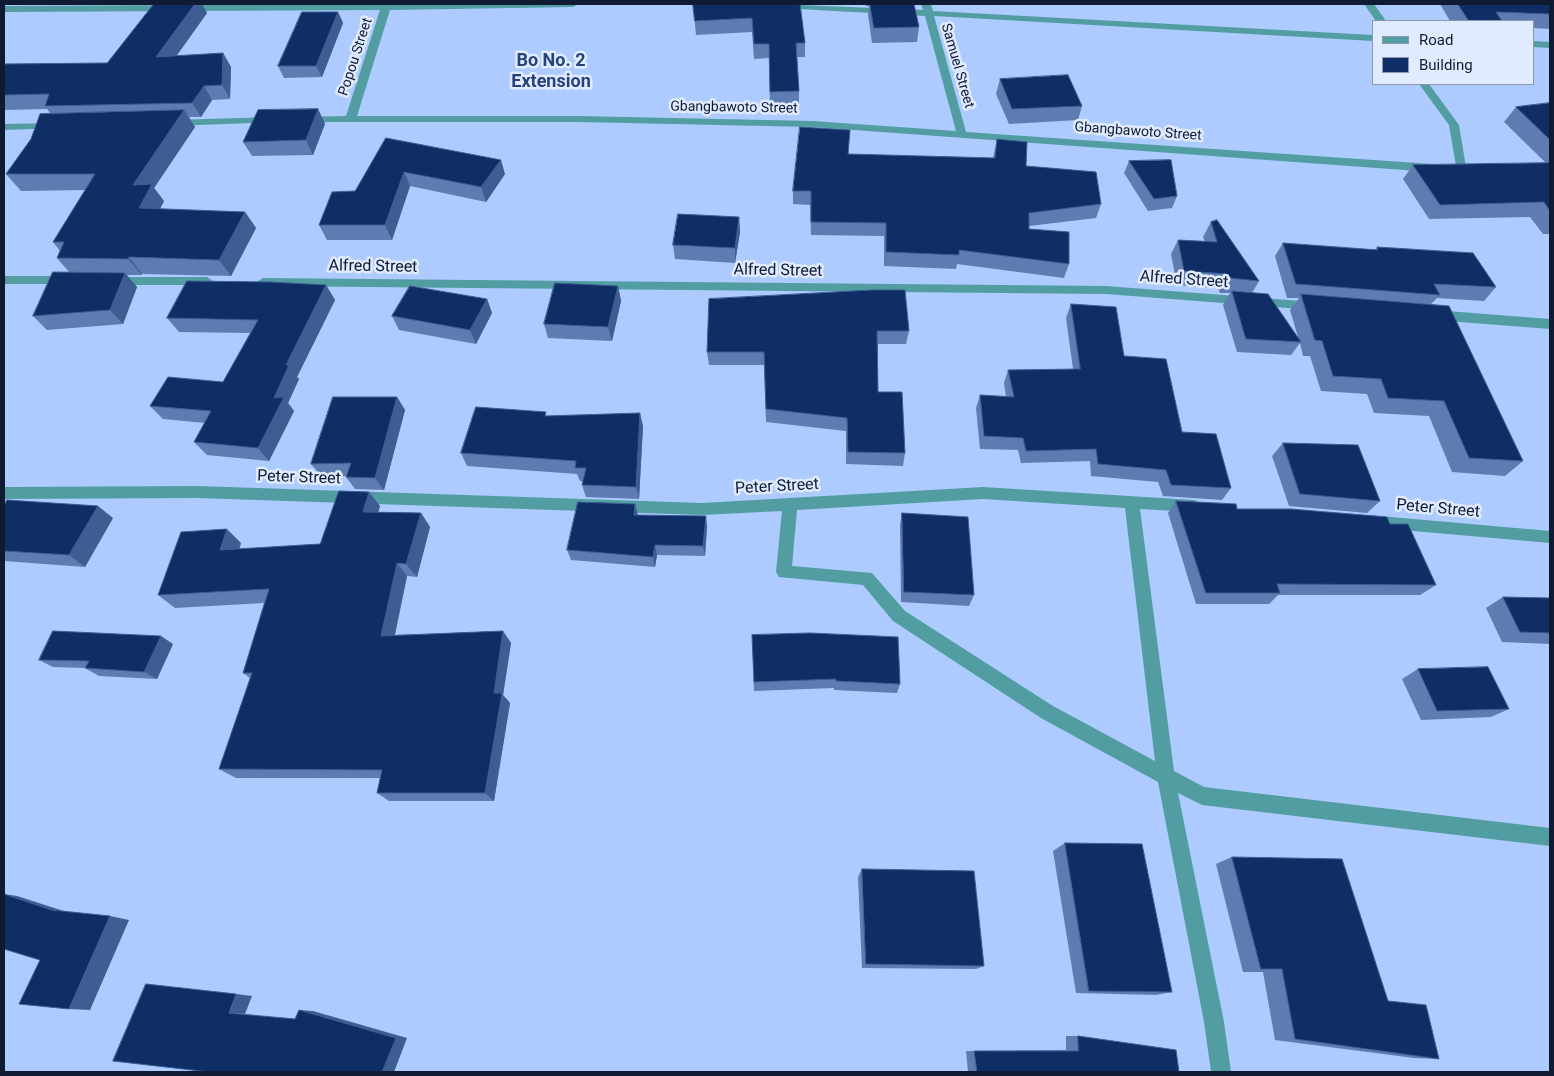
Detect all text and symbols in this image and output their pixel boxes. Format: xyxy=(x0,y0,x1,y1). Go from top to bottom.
street label: Popou Street xyxy=(336,16,376,98)
legend xyxy=(1372,20,1534,85)
street label: Samuel Street xyxy=(937,22,977,110)
text: Road xyxy=(1419,31,1453,49)
district label: Bo No. 2 Extension xyxy=(511,50,591,92)
text: Building xyxy=(1419,56,1473,74)
street label: Gbangbawoto Street xyxy=(670,98,798,118)
street label: Gbangbawoto Street xyxy=(1074,119,1202,145)
street label: Alfred Street xyxy=(328,257,418,277)
street label: Alfred Street xyxy=(733,261,823,281)
street label: Alfred Street xyxy=(1139,267,1229,293)
street label: Peter Street xyxy=(257,467,341,489)
street label: Peter Street xyxy=(735,475,819,499)
street label: Peter Street xyxy=(1395,496,1481,522)

